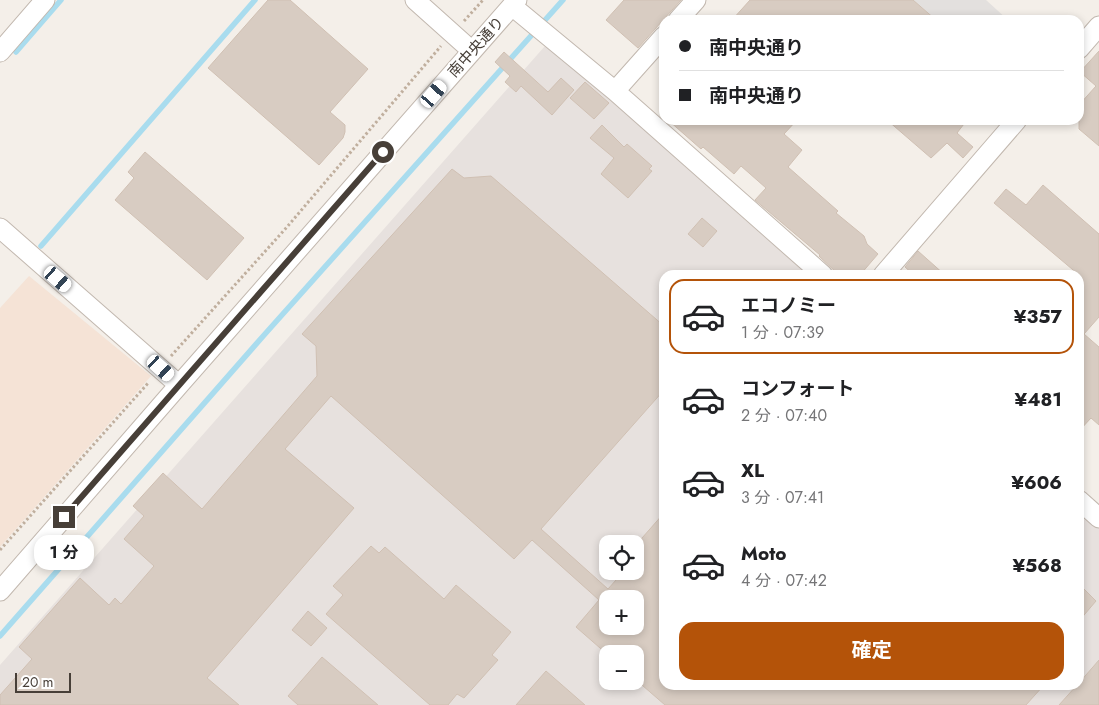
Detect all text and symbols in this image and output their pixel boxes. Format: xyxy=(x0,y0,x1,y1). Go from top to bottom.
street label: 南中央通り xyxy=(443,12,509,82)
text: 南中央通り xyxy=(709,34,804,61)
car xyxy=(418,78,449,110)
text: 南中央通り xyxy=(709,82,804,109)
route start xyxy=(372,141,394,163)
car xyxy=(41,263,74,295)
text: エコノミー xyxy=(741,292,836,319)
icon: car xyxy=(681,294,726,339)
text: ¥357 xyxy=(1014,303,1062,330)
text: 1 分 · 07:39 xyxy=(741,321,824,344)
car xyxy=(144,352,177,384)
text: コンフォート xyxy=(741,375,854,402)
icon: car xyxy=(681,377,726,422)
text: ¥481 xyxy=(1014,386,1062,413)
text: 2 分 · 07:40 xyxy=(741,404,827,427)
text: XL xyxy=(741,457,764,484)
icon: car xyxy=(681,460,726,505)
text: ¥606 xyxy=(1011,469,1062,496)
text: 3 分 · 07:41 xyxy=(741,486,824,509)
route end xyxy=(53,506,75,528)
callout: 1 分 xyxy=(34,534,94,570)
map controls xyxy=(599,535,644,690)
button: locate xyxy=(599,535,644,580)
text: Moto xyxy=(741,540,786,567)
text: 1 分 xyxy=(50,541,78,564)
icon: car xyxy=(681,543,726,588)
text: ¥568 xyxy=(1012,552,1062,579)
text: 4 分 · 07:42 xyxy=(741,569,827,592)
button: + xyxy=(599,590,644,635)
button: 確定 xyxy=(679,622,1064,680)
button: − xyxy=(599,645,644,690)
scale bar xyxy=(15,670,71,693)
text: 20 m xyxy=(22,672,54,692)

